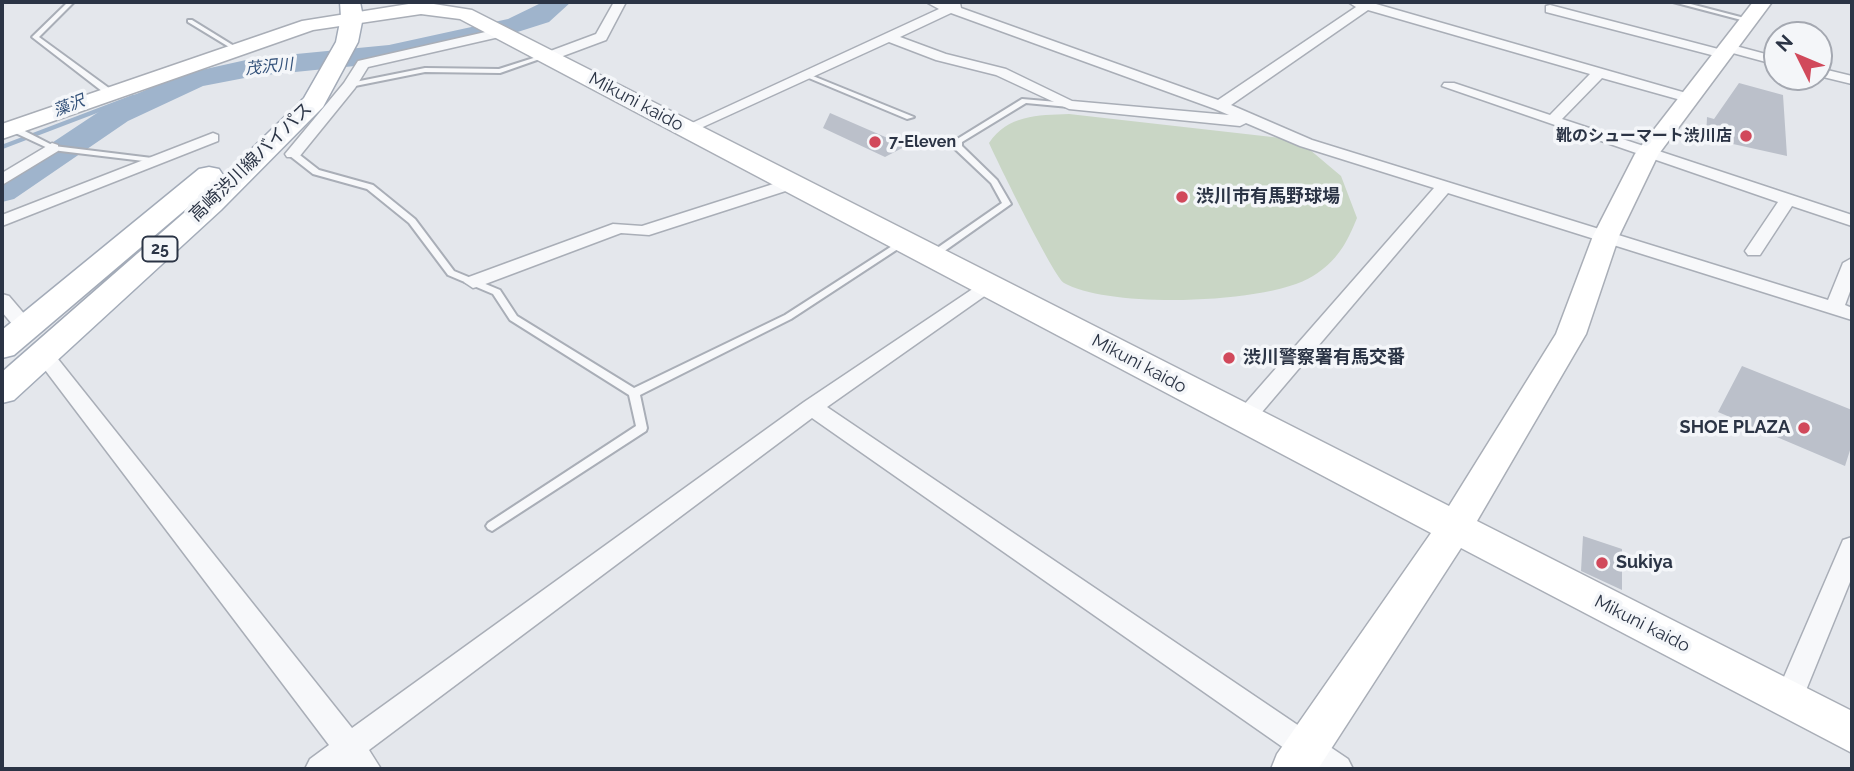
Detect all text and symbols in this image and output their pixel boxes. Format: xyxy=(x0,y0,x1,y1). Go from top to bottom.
north arrow xyxy=(1763,21,1833,91)
text: N xyxy=(1771,30,1797,56)
water label: 茂沢川 xyxy=(244,55,294,79)
street label: Mikuni kaido xyxy=(585,68,687,136)
water label: 藻沢 xyxy=(51,91,87,121)
street label: 高崎渋川線バイパス xyxy=(185,98,317,226)
place label: 靴のシューマート渋川店 xyxy=(1556,126,1732,146)
marker: 靴のシューマート渋川店 xyxy=(1738,128,1754,144)
place label: 7-Eleven xyxy=(889,132,956,152)
marker: 7-Eleven xyxy=(867,134,883,150)
place label: 渋川市有馬野球場 xyxy=(1196,186,1340,208)
marker: 渋川市有馬野球場 xyxy=(1174,189,1190,205)
road number: 25 xyxy=(142,236,178,262)
street label: Mikuni kaido xyxy=(1088,330,1190,398)
place label: 渋川警察署有馬交番 xyxy=(1243,347,1405,369)
marker: 渋川警察署有馬交番 xyxy=(1221,350,1237,366)
place label: SHOE PLAZA xyxy=(1680,417,1790,439)
marker: SHOE PLAZA xyxy=(1796,420,1812,436)
place label: Sukiya xyxy=(1616,552,1673,574)
marker: Sukiya xyxy=(1594,555,1610,571)
street label: Mikuni kaido xyxy=(1591,591,1693,657)

